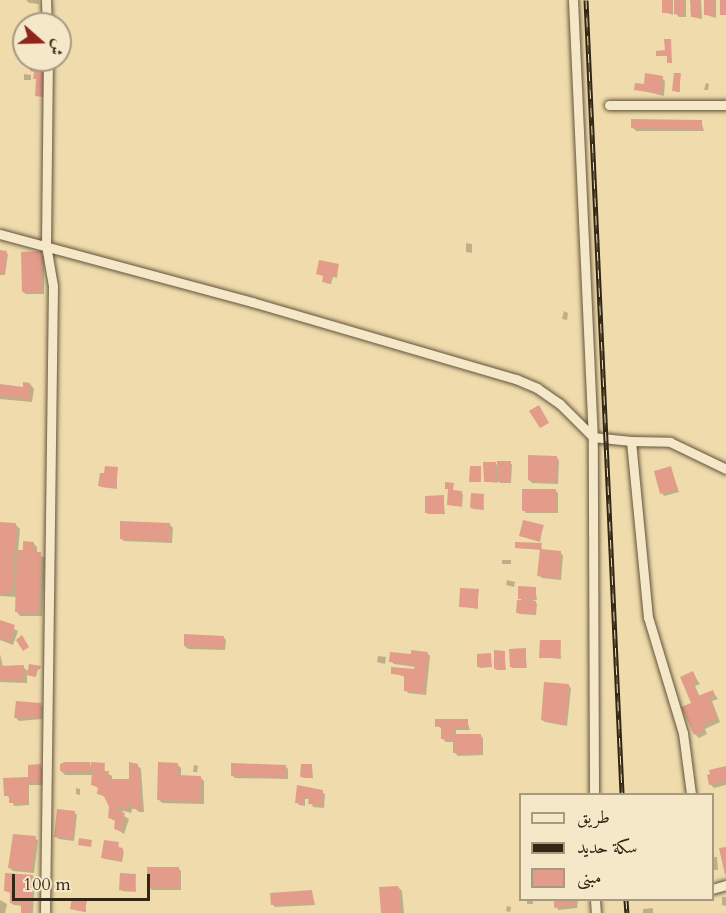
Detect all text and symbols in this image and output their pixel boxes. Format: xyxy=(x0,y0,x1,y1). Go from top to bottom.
north arrow xyxy=(12,12,72,72)
text: ش xyxy=(44,36,70,59)
legend xyxy=(519,793,714,901)
text: طريق xyxy=(577,805,610,830)
text: سكة حديد xyxy=(577,835,638,860)
scale bar xyxy=(15,862,153,900)
text: مبنى xyxy=(577,865,602,890)
text: 100 m xyxy=(23,872,71,897)

